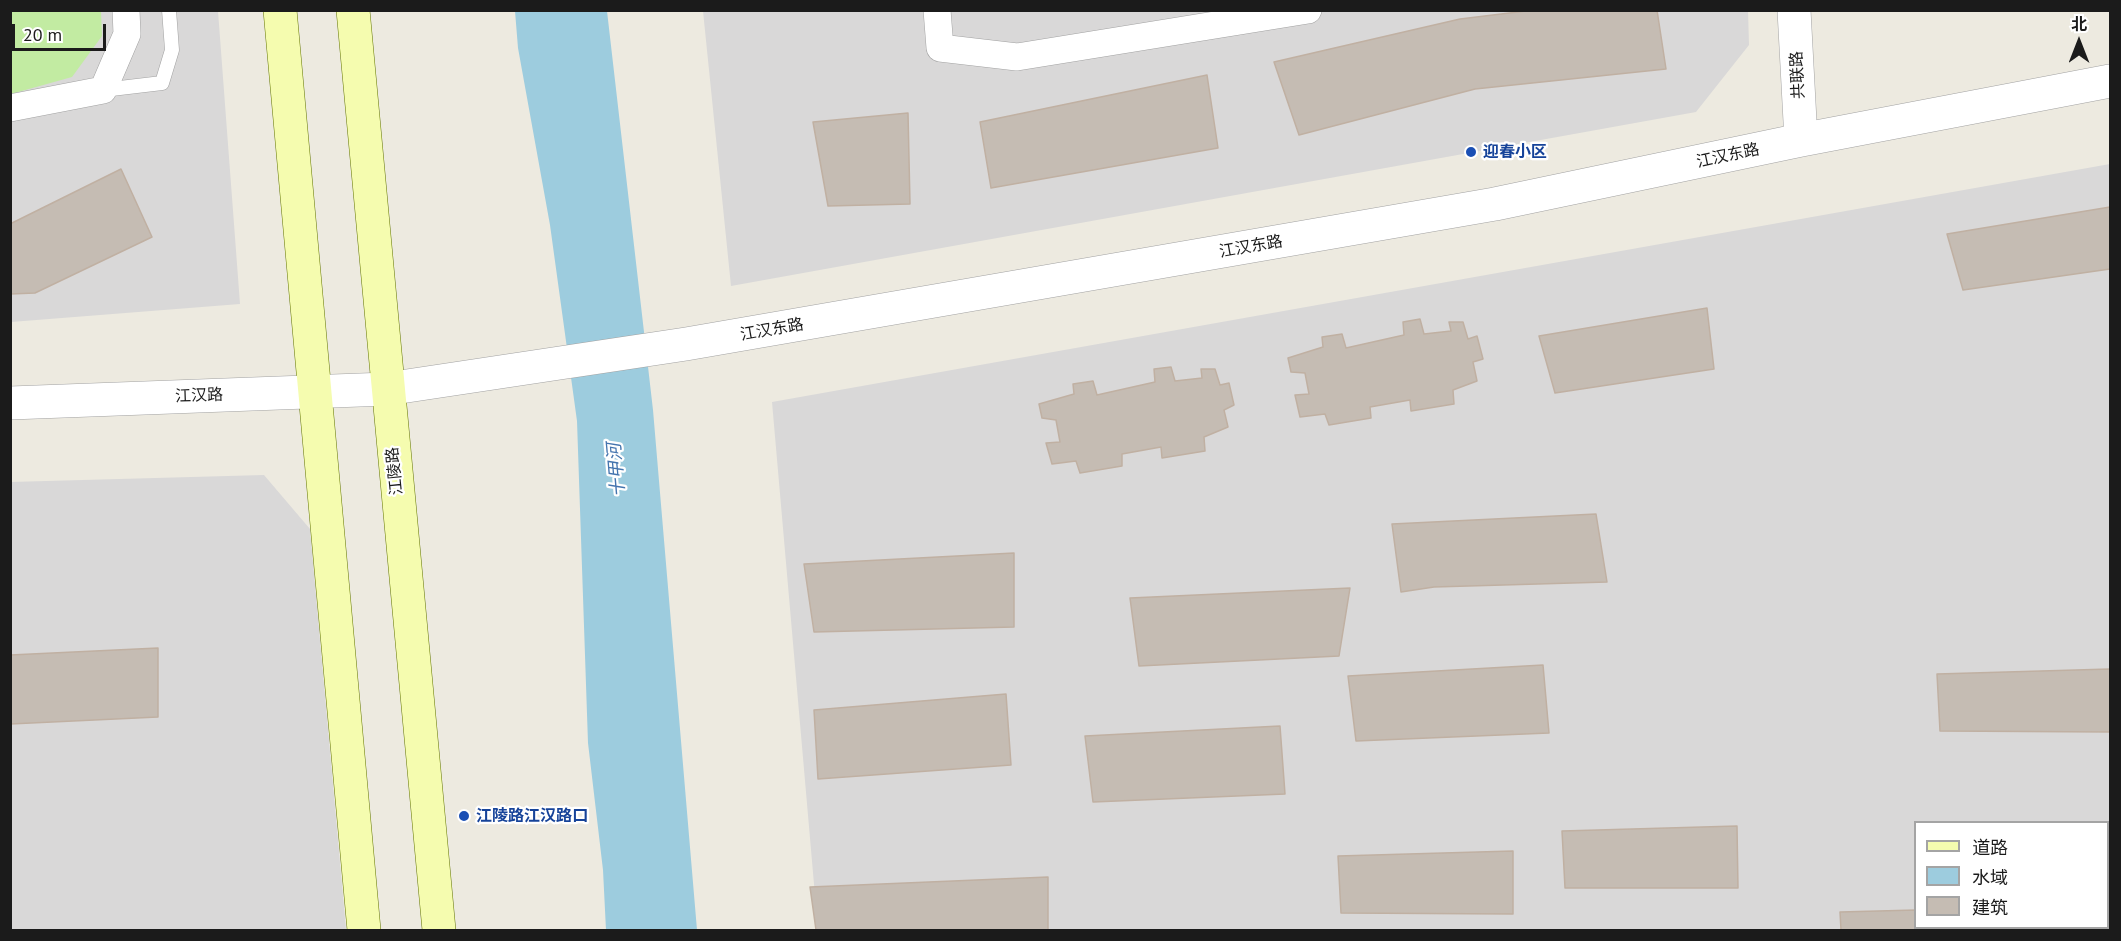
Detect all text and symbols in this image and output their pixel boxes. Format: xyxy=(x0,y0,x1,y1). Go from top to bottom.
scale bar xyxy=(15,12,110,50)
north arrow xyxy=(2049,12,2109,72)
text: 北 xyxy=(2071,14,2087,34)
text: 20 m xyxy=(23,23,62,46)
street label: 共联路 xyxy=(1787,51,1809,99)
street label: 江汉东路 xyxy=(1695,140,1761,172)
place label: 迎春小区 xyxy=(1483,142,1547,162)
marker: 迎春小区 xyxy=(1464,145,1478,159)
street label: 江汉东路 xyxy=(1218,232,1284,262)
street label: 江汉东路 xyxy=(739,315,805,345)
street label: 江汉路 xyxy=(175,386,223,406)
water label: 十甲河 xyxy=(604,442,630,498)
street label: 江陵路 xyxy=(383,446,407,496)
place label: 江陵路江汉路口 xyxy=(476,806,588,826)
marker: 江陵路江汉路口 xyxy=(457,809,471,823)
legend xyxy=(1914,821,2109,929)
text: 道路 xyxy=(1972,836,2008,859)
text: 水域 xyxy=(1972,866,2008,889)
text: 建筑 xyxy=(1972,896,2008,919)

